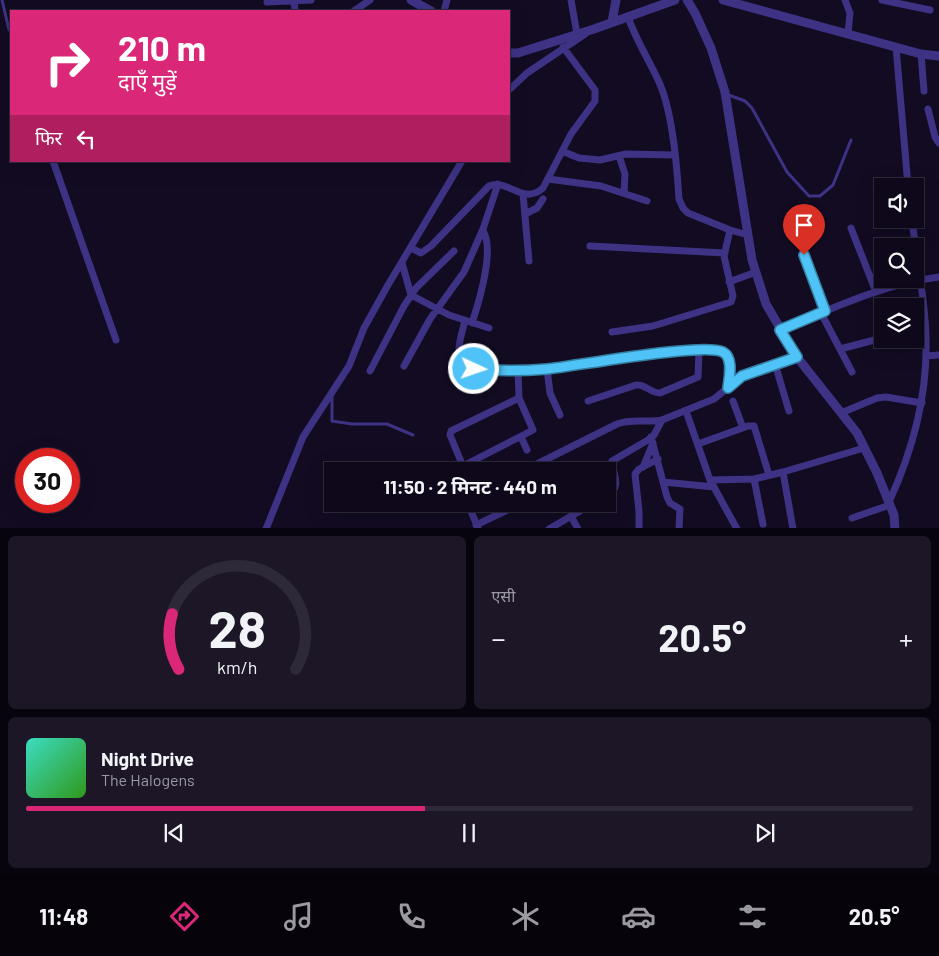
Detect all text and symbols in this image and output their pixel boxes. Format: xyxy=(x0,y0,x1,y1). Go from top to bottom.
text: 210 m xyxy=(118,26,206,68)
icon: right xyxy=(35,30,100,95)
text: दाएँ मुड़ें xyxy=(118,68,177,94)
icon: left xyxy=(72,125,100,153)
text: फिर xyxy=(35,126,62,149)
map controls xyxy=(874,178,924,348)
button: sound xyxy=(874,178,924,228)
pin xyxy=(783,204,825,255)
icon: arrive xyxy=(790,211,818,239)
button: search xyxy=(874,238,924,288)
button: layers xyxy=(874,298,924,348)
position arrow xyxy=(447,342,499,394)
speed limit sign: 30 xyxy=(15,448,80,513)
text: 11:50 · 2 मिनट · 440 m xyxy=(383,475,557,498)
text: एसी xyxy=(492,586,515,605)
text: 28 xyxy=(208,596,265,658)
text: 20.5° xyxy=(658,614,746,660)
text: − xyxy=(492,621,506,655)
text: + xyxy=(899,621,913,655)
text: km/h xyxy=(217,656,257,678)
text: Night Drive xyxy=(101,747,194,770)
text: The Halogens xyxy=(101,770,195,789)
icon: previous xyxy=(160,819,188,847)
icon: pause xyxy=(455,819,483,847)
icon: next xyxy=(751,819,779,847)
icon: directions xyxy=(167,899,202,934)
icon: music xyxy=(281,899,316,934)
icon: phone xyxy=(394,899,429,934)
icon: climate xyxy=(508,899,543,934)
icon: car xyxy=(621,899,656,934)
icon: filters xyxy=(735,899,770,934)
text: 11:48 xyxy=(39,903,88,929)
text: 20.5° xyxy=(849,903,900,929)

